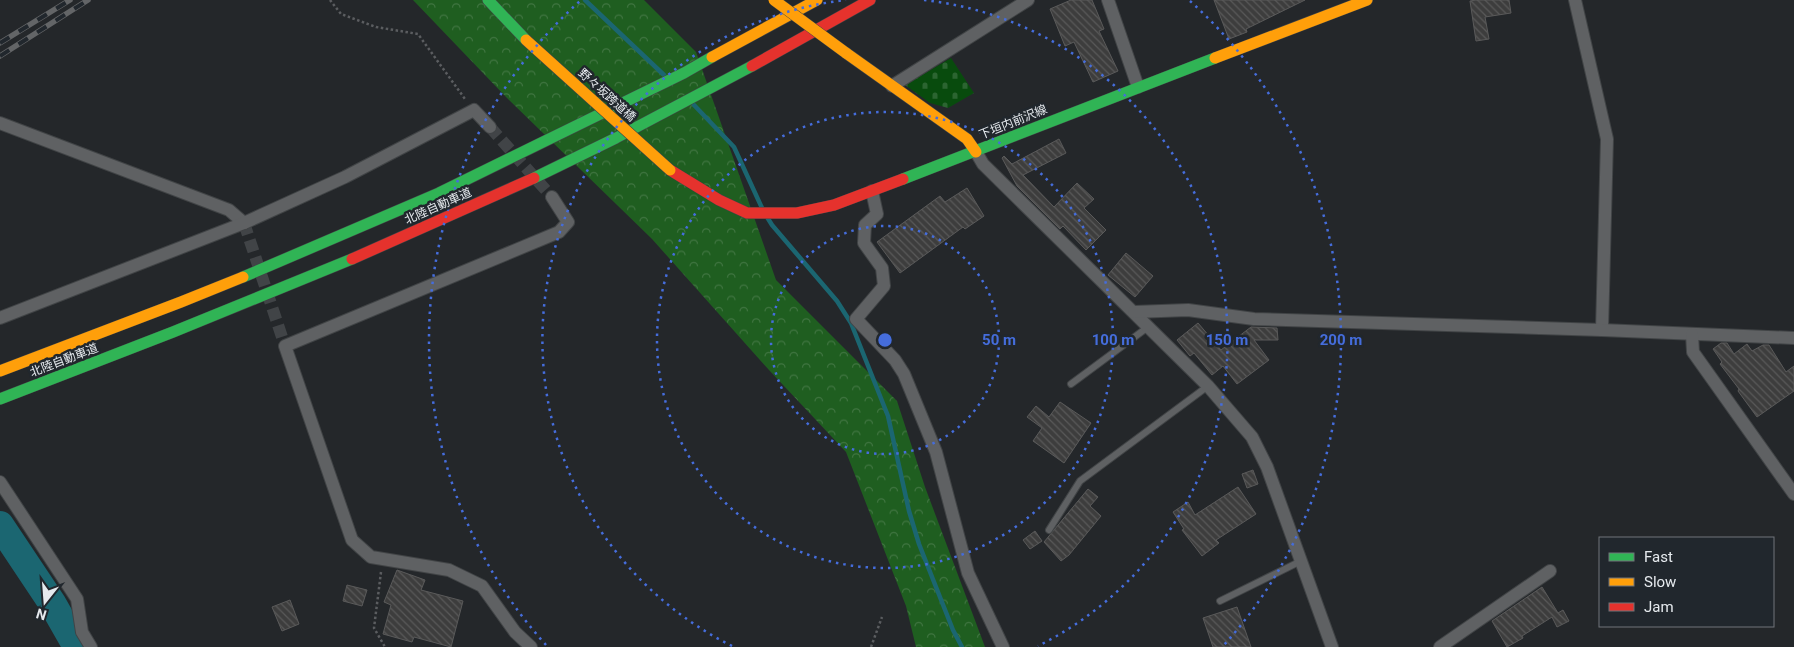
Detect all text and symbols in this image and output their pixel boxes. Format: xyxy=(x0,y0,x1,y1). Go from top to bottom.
street label: 野々坂跨道橋 xyxy=(576,66,638,124)
street label: 下垣内前沢線 xyxy=(977,102,1049,142)
street label: 北陸自動車道 xyxy=(402,185,474,227)
centre of rings xyxy=(876,331,894,349)
text: 50 m xyxy=(982,331,1016,349)
text: 100 m xyxy=(1092,331,1134,349)
text: 150 m xyxy=(1206,331,1248,349)
text: 200 m xyxy=(1320,331,1362,349)
street label: 北陸自動車道 xyxy=(28,341,100,379)
legend xyxy=(1599,537,1774,627)
text: Fast xyxy=(1644,548,1673,566)
text: Slow xyxy=(1644,573,1676,591)
north arrow xyxy=(20,577,70,627)
text: Jam xyxy=(1644,598,1674,616)
text: N xyxy=(34,605,48,624)

